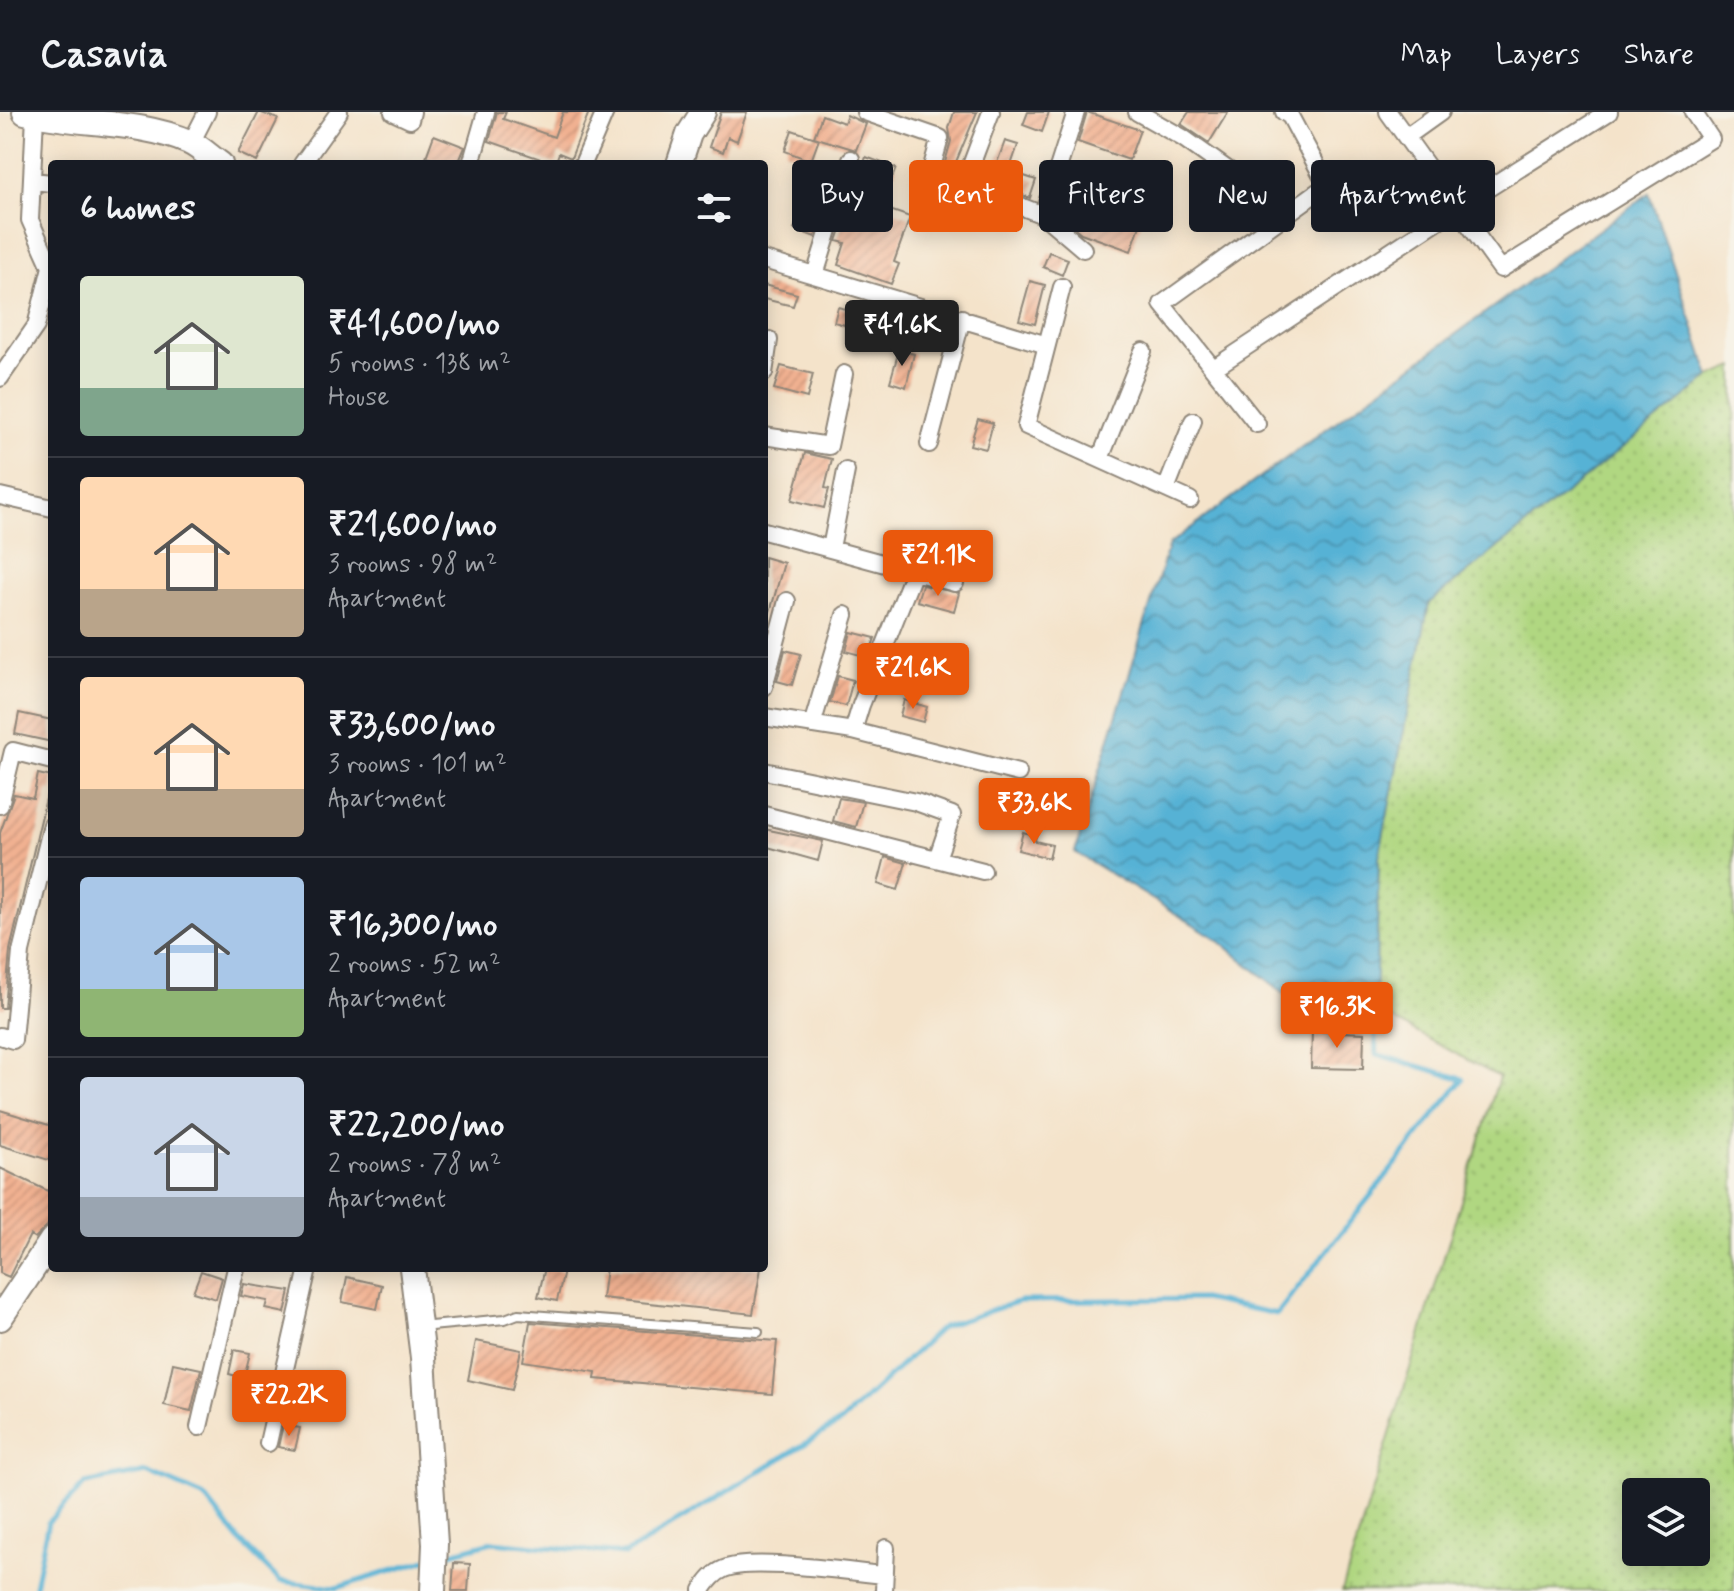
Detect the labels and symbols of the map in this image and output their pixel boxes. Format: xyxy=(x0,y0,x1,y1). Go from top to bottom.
pin: ₹41.6K xyxy=(837,300,967,368)
pin: ₹21.1K xyxy=(873,530,1003,598)
pin: ₹21.6K xyxy=(848,643,978,711)
pin: ₹33.6K xyxy=(969,778,1099,846)
pin: ₹16.3K xyxy=(1272,982,1402,1050)
pin: ₹22.2K xyxy=(224,1370,354,1438)

